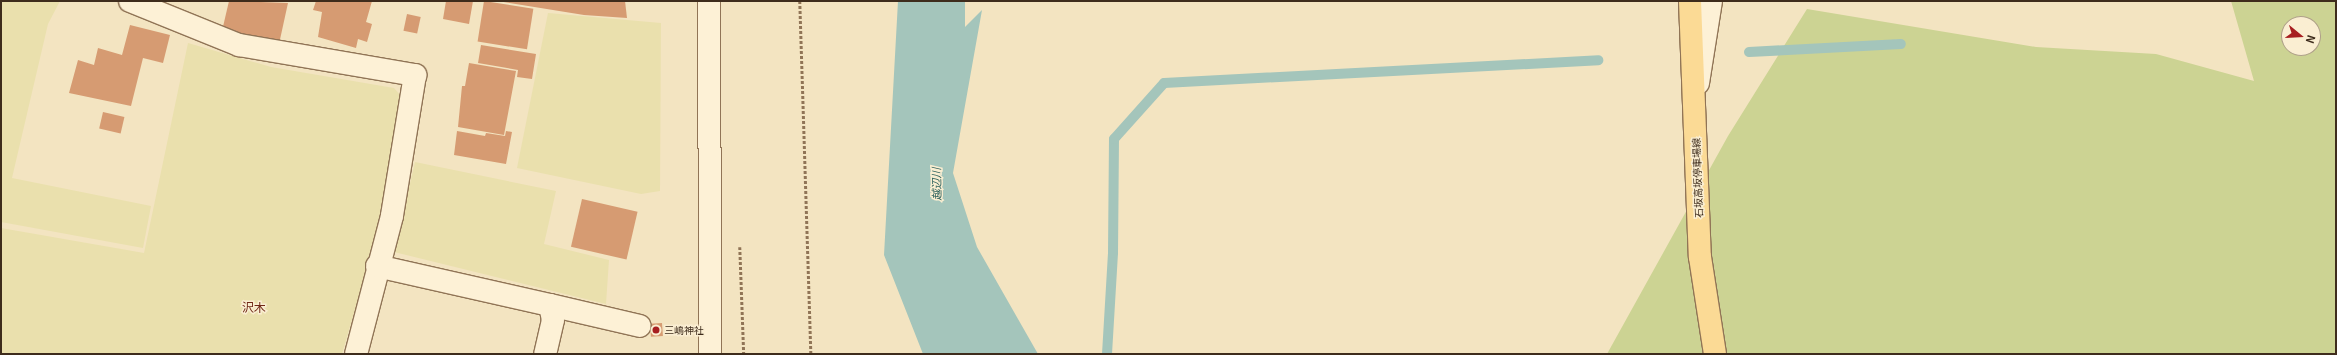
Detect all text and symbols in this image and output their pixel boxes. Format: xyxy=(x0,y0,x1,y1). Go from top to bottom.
north arrow xyxy=(2281,16,2321,56)
text: N xyxy=(2303,33,2320,46)
street label: 石坂高坂停車場線 xyxy=(1690,138,1704,218)
water label: 越辺川 xyxy=(929,167,943,201)
district label: 沢木 xyxy=(242,300,266,314)
place label: 三嶋神社 xyxy=(664,324,704,336)
marker: 三嶋神社 xyxy=(651,325,661,335)

